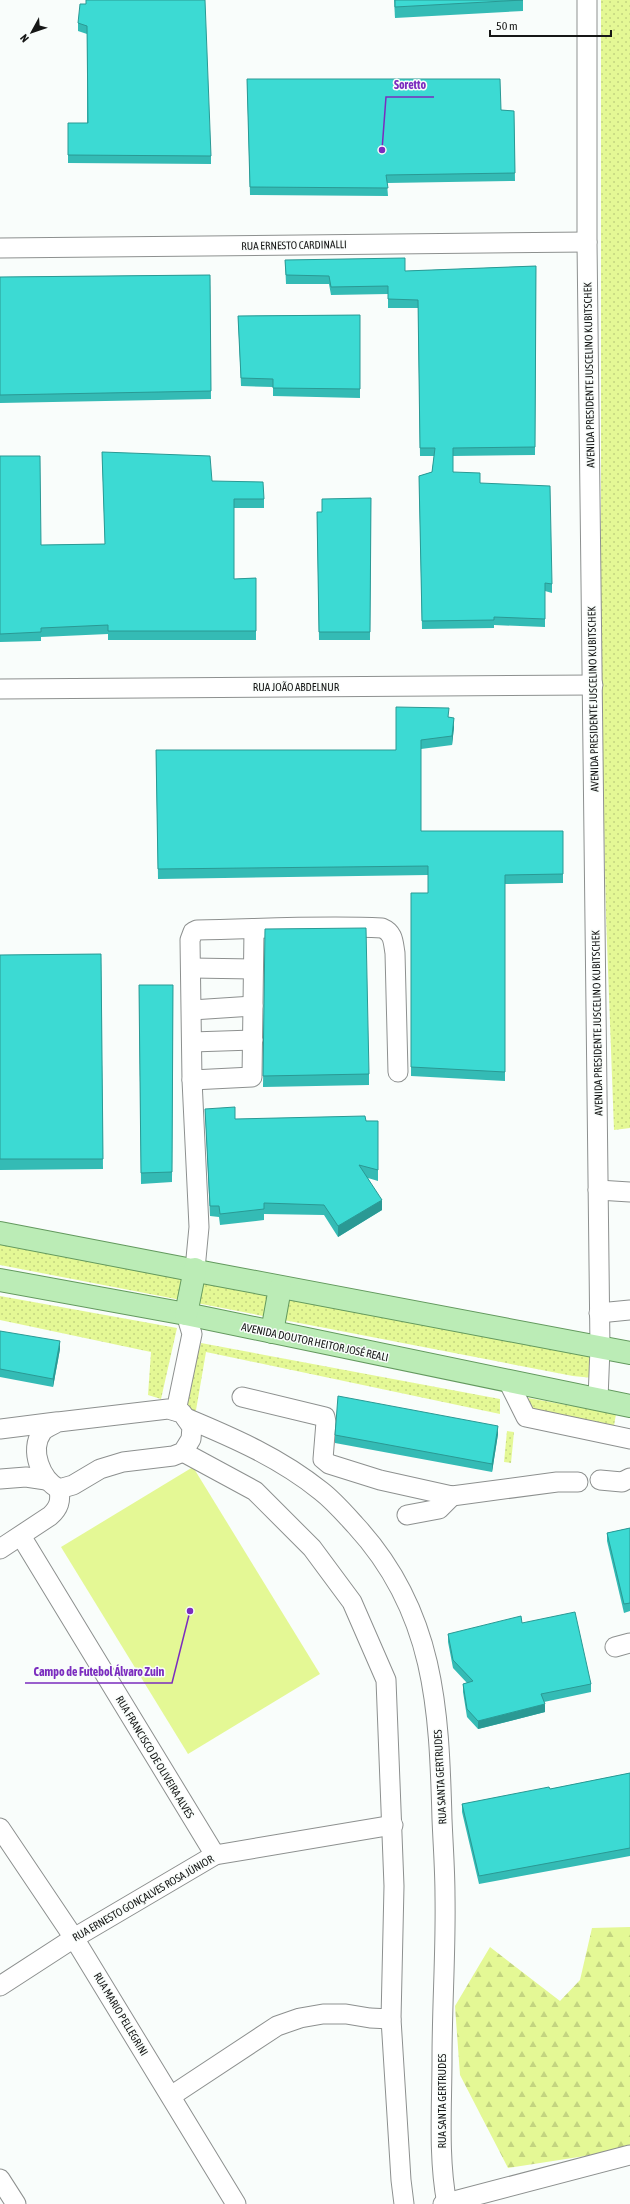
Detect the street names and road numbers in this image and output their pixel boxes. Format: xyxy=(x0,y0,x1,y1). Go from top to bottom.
street label: RUA ERNESTO CARDINALLI xyxy=(241,238,347,252)
street label: AVENIDA PRESIDENTE JUSCELINO KUBITSCHEK xyxy=(581,282,597,468)
street label: AVENIDA PRESIDENTE JUSCELINO KUBITSCHEK xyxy=(585,606,601,792)
street label: RUA JOÃO ABDELNUR xyxy=(253,681,340,693)
street label: AVENIDA PRESIDENTE JUSCELINO KUBITSCHEK xyxy=(589,930,605,1116)
street label: AVENIDA DOUTOR HEITOR JOSÉ REALI xyxy=(240,1321,390,1363)
street label: RUA FRANCISCO DE OLIVEIRA ALVES xyxy=(114,1694,197,1821)
street label: RUA SANTA GERTRUDES xyxy=(432,1729,448,1825)
street label: RUA ERNESTO GONÇALVES ROSA JÚNIOR xyxy=(70,1852,216,1943)
street label: RUA MARIO PELLEGRINI xyxy=(91,1970,151,2058)
street label: RUA SANTA GERTRUDES xyxy=(436,2053,448,2148)

